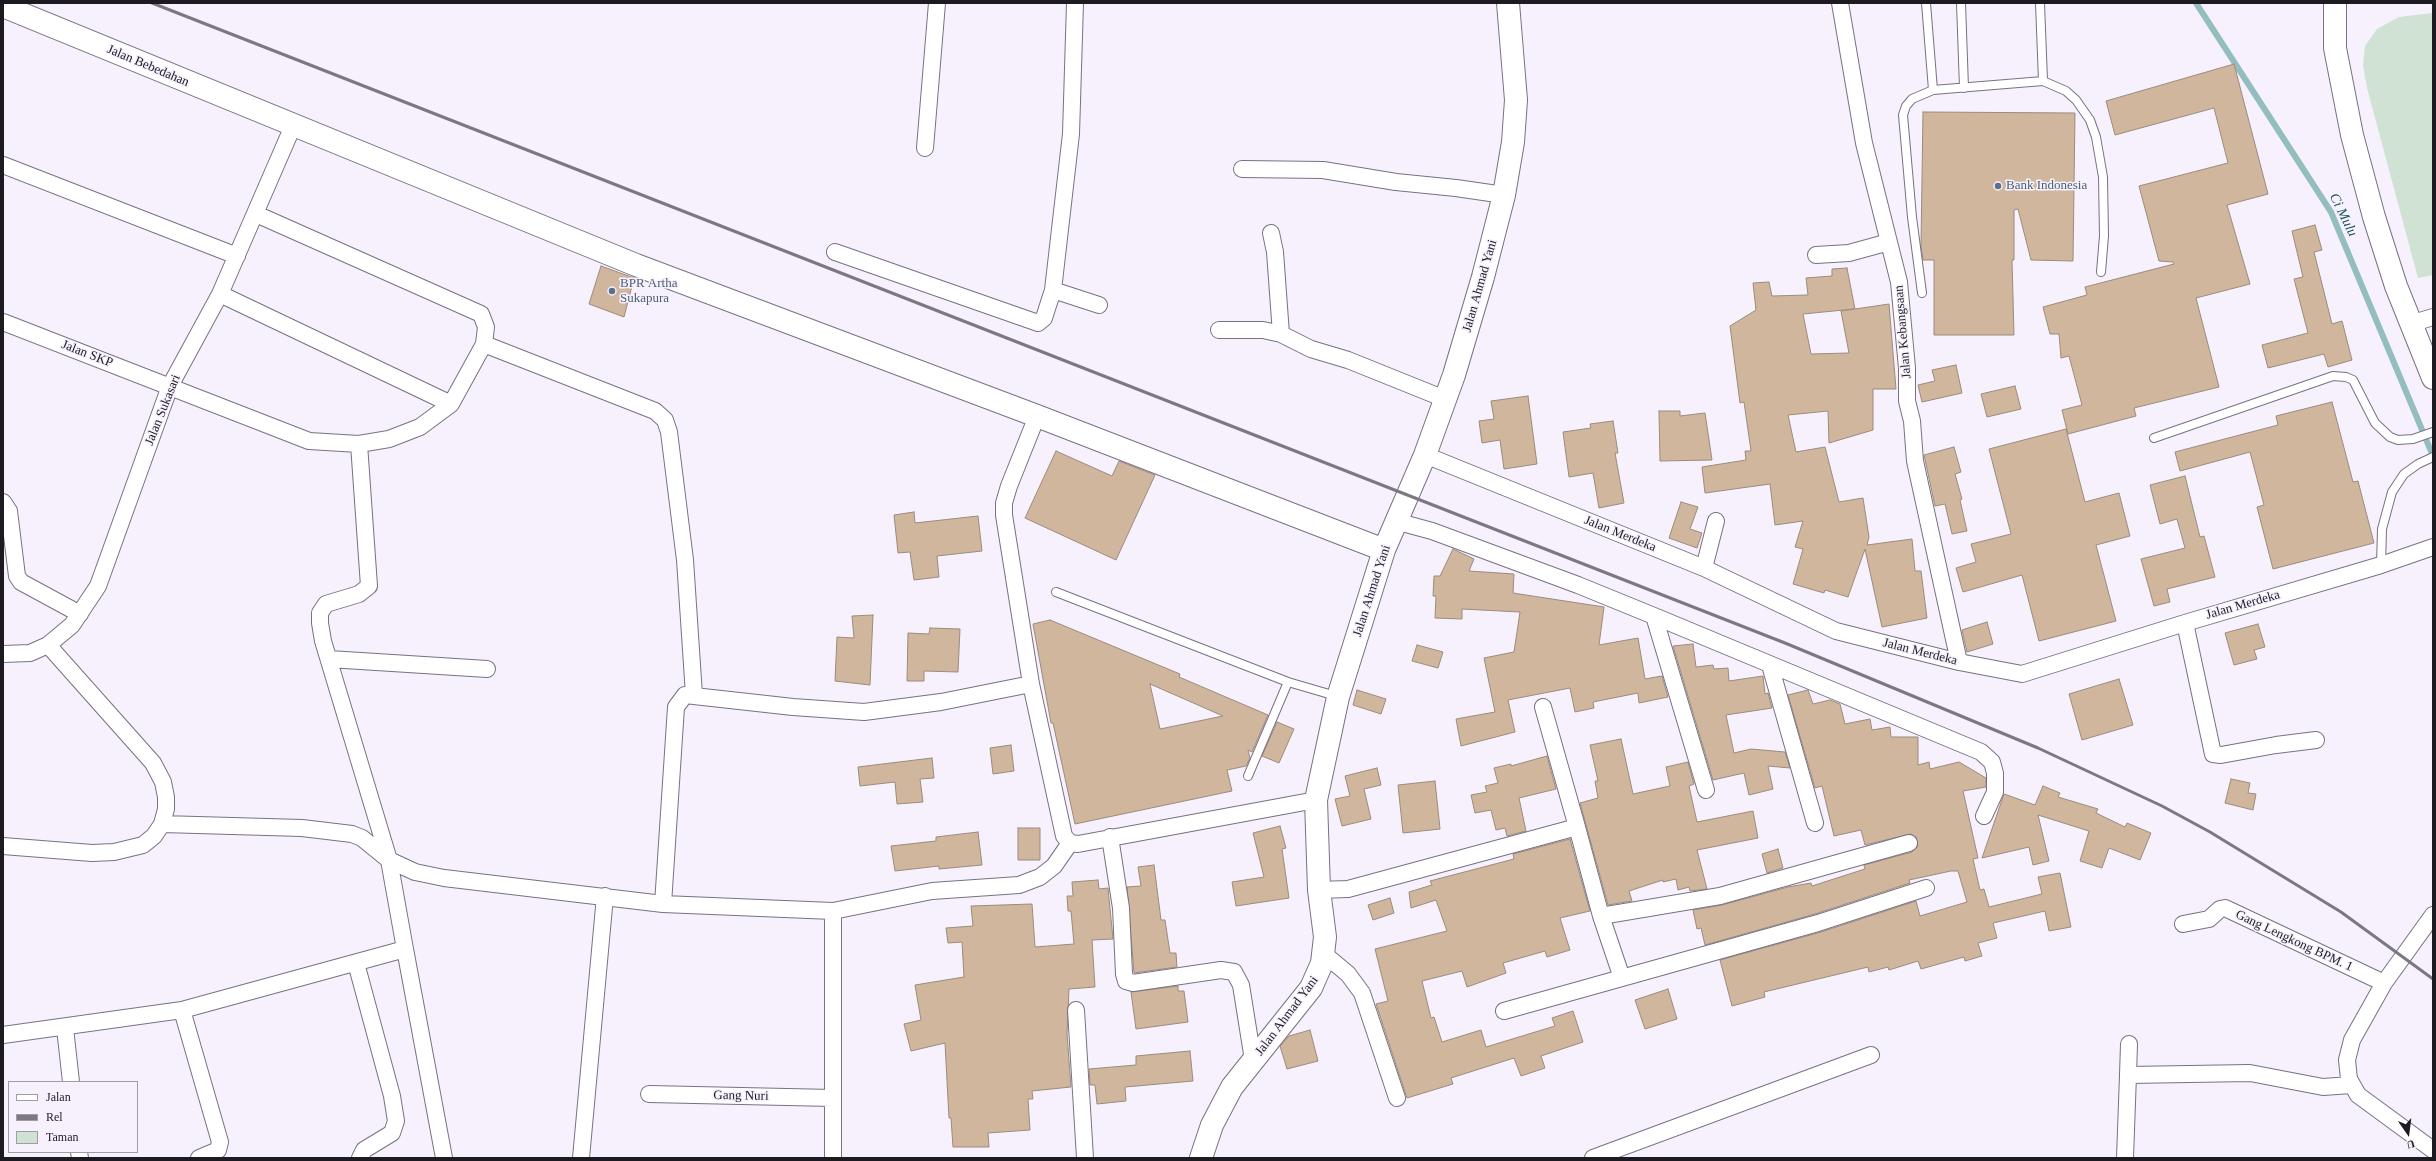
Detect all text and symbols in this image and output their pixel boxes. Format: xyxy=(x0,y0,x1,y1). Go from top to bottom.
street label: Jalan Bebedahan xyxy=(105,42,191,90)
place label: Bank Indonesia xyxy=(2006,178,2087,194)
marker: Bank Indonesia xyxy=(1993,181,2003,191)
water label: Ci Mulu xyxy=(2325,191,2361,239)
street label: Jalan Ahmad Yani xyxy=(1459,238,1501,334)
place label: BPR Artha Sukapura xyxy=(620,276,677,307)
street label: Jalan Kebangsaan xyxy=(1891,285,1915,379)
marker: BPR Artha Sukapura xyxy=(607,286,617,296)
street label: Jalan SKP xyxy=(59,337,115,371)
street label: Jalan Sukasari xyxy=(142,372,184,448)
street label: Jalan Merdeka xyxy=(1582,513,1658,555)
street label: Jalan Ahmad Yani xyxy=(1350,543,1394,639)
street label: Jalan Merdeka xyxy=(2204,587,2282,623)
street label: Jalan Merdeka xyxy=(1881,635,1959,669)
street label: Gang Lengkong BPM. 1 xyxy=(2233,907,2355,975)
street label: Jalan Ahmad Yani xyxy=(1252,973,1322,1059)
legend xyxy=(8,1081,138,1153)
street label: Gang Nuri xyxy=(713,1088,769,1104)
text: Jalan xyxy=(46,1090,71,1104)
text: Rel xyxy=(46,1110,63,1124)
north arrow xyxy=(2388,1113,2428,1153)
text: Taman xyxy=(46,1130,78,1144)
text: U xyxy=(2406,1138,2416,1151)

